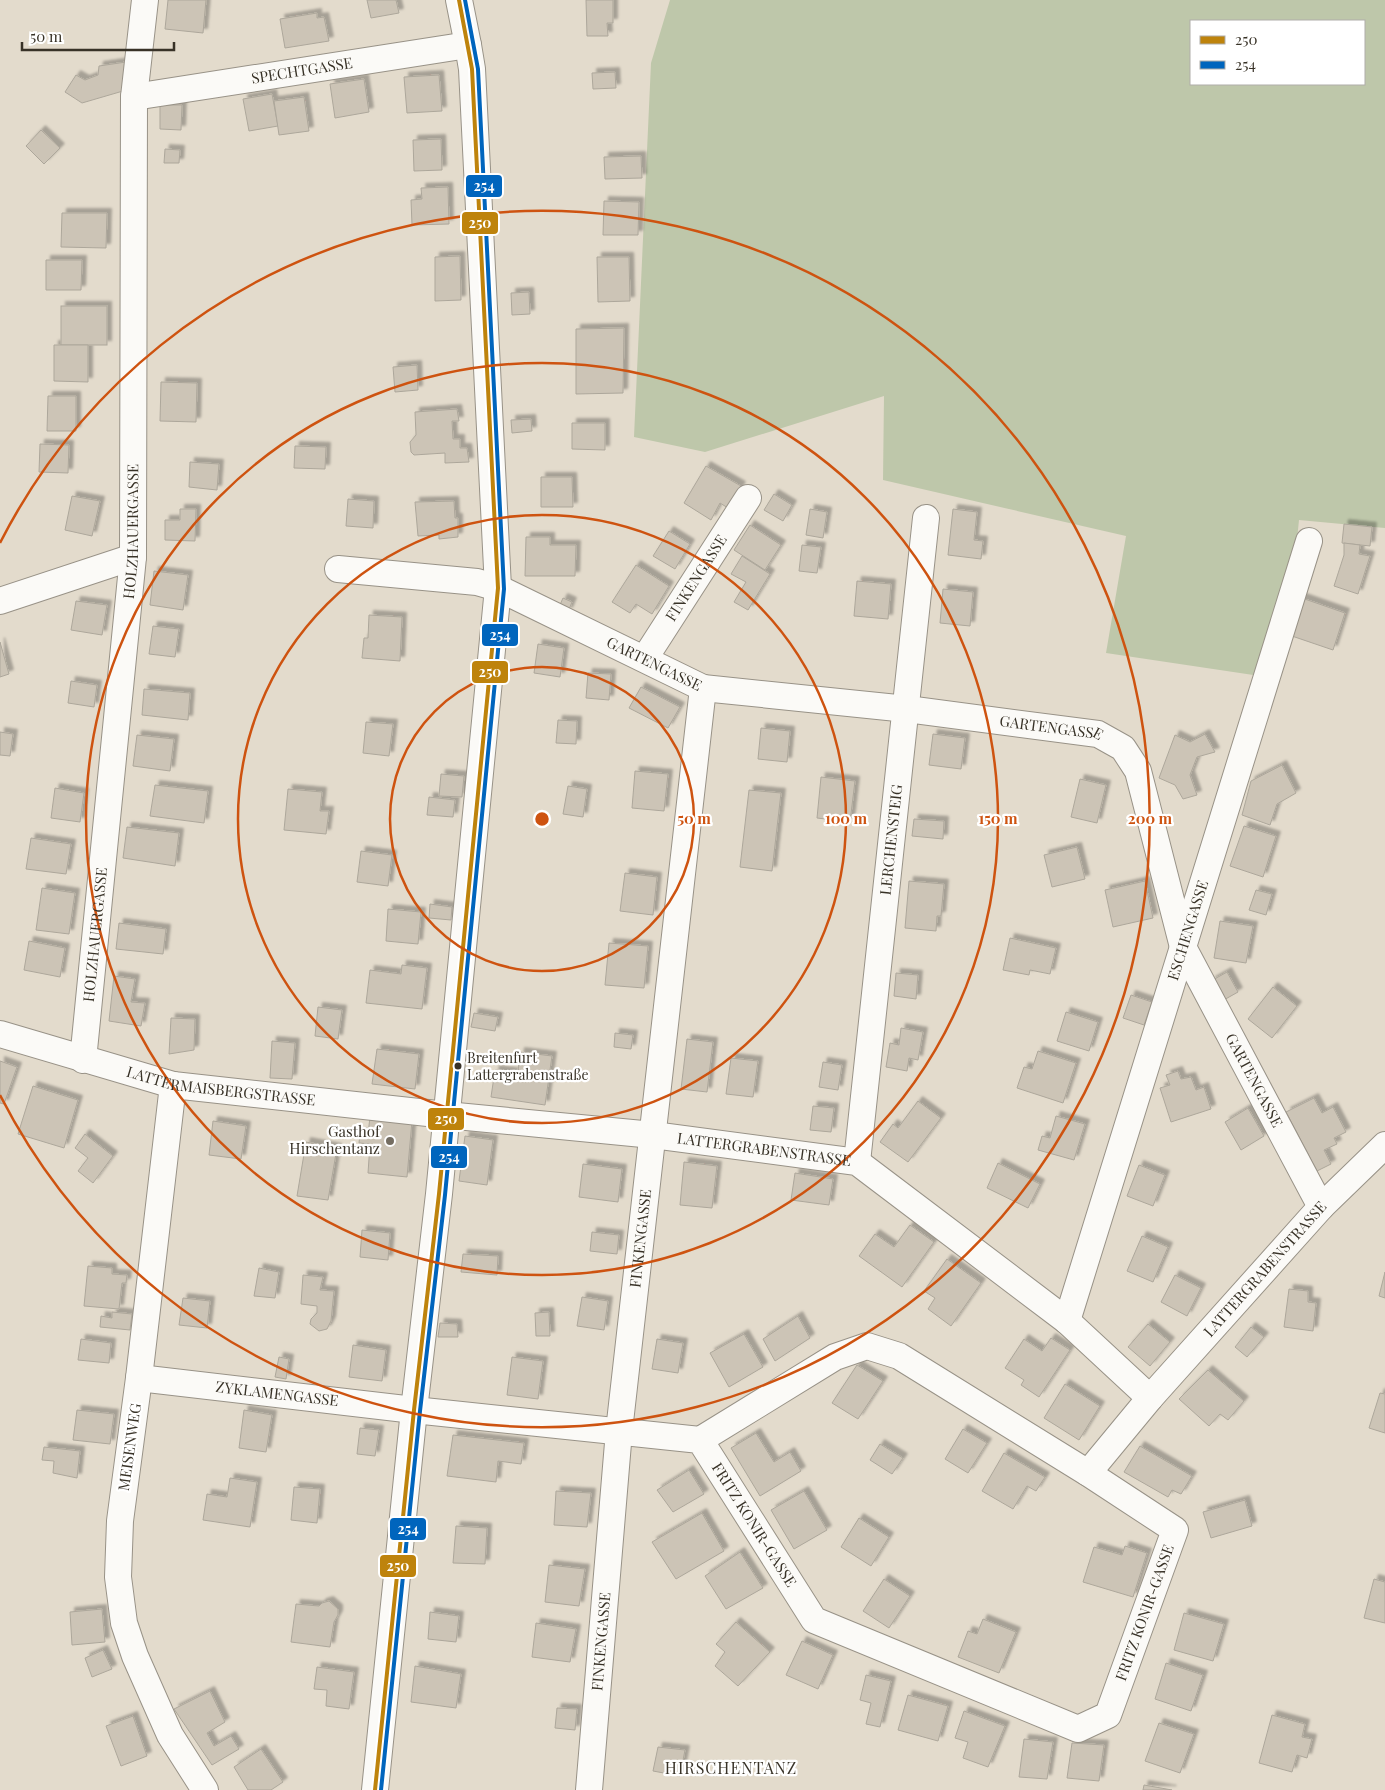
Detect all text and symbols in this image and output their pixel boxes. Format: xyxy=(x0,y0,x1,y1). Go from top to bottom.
scale bar xyxy=(22,20,175,52)
legend xyxy=(1190,20,1365,85)
text: 50 m xyxy=(30,26,63,46)
text: 250 xyxy=(1235,29,1257,49)
street label: SPECHTGASSE xyxy=(250,52,354,88)
text: 254 xyxy=(1235,54,1256,74)
line badge: 254 xyxy=(465,174,503,198)
text: 254 xyxy=(473,176,495,195)
line badge: 250 xyxy=(461,211,499,235)
text: 250 xyxy=(469,213,491,232)
street label: HOLZHAUERGASSE xyxy=(118,464,142,600)
street label: FINKENGASSE xyxy=(660,531,731,625)
line badge: 254 xyxy=(481,623,519,647)
text: 254 xyxy=(489,625,511,644)
street label: GARTENGASSE xyxy=(603,631,705,695)
line badge: 250 xyxy=(471,660,509,684)
text: 250 xyxy=(479,662,501,681)
street label: GARTENGASSE xyxy=(999,710,1107,744)
street label: LERCHENSTEIG xyxy=(875,783,906,896)
text: 50 m xyxy=(677,808,711,828)
text: 100 m xyxy=(825,808,868,828)
text: 150 m xyxy=(978,808,1018,828)
text: 200 m xyxy=(1128,808,1173,828)
centre of rings xyxy=(533,810,551,828)
street label: HOLZHAUERGASSE xyxy=(78,866,111,1003)
street label: ESCHENGASSE xyxy=(1162,877,1212,983)
street label: GARTENGASSE xyxy=(1222,1029,1288,1130)
place label: Breitenfurt Lattergrabenstraße xyxy=(467,1048,588,1084)
street label: LATTERMAISBERGSTRASSE xyxy=(124,1061,317,1110)
marker: Breitenfurt Lattergrabenstraße xyxy=(453,1061,463,1071)
line badge: 250 xyxy=(427,1107,465,1131)
text: 250 xyxy=(435,1109,457,1128)
place label: Gasthof Hirschentanz xyxy=(289,1121,381,1158)
street label: LATTERGRABENSTRASSE xyxy=(676,1127,852,1170)
marker: Gasthof Hirschentanz xyxy=(384,1135,396,1147)
line badge: 254 xyxy=(430,1145,468,1169)
text: 254 xyxy=(438,1147,460,1166)
street label: FINKENGASSE xyxy=(624,1188,655,1289)
street label: LATTERGRABENSTRASSE xyxy=(1198,1197,1330,1341)
street label: ZYKLAMENGASSE xyxy=(215,1376,340,1410)
street label: MEISENWEG xyxy=(113,1401,145,1492)
street label: FRITZ KONIR-GASSE xyxy=(708,1458,802,1590)
line badge: 254 xyxy=(389,1517,427,1541)
text: 254 xyxy=(397,1519,419,1538)
street label: FRITZ KONIR-GASSE xyxy=(1110,1541,1178,1683)
line badge: 250 xyxy=(379,1554,417,1578)
text: 250 xyxy=(387,1556,409,1575)
street label: FINKENGASSE xyxy=(586,1591,615,1692)
district label: HIRSCHENTANZ xyxy=(665,1757,797,1778)

